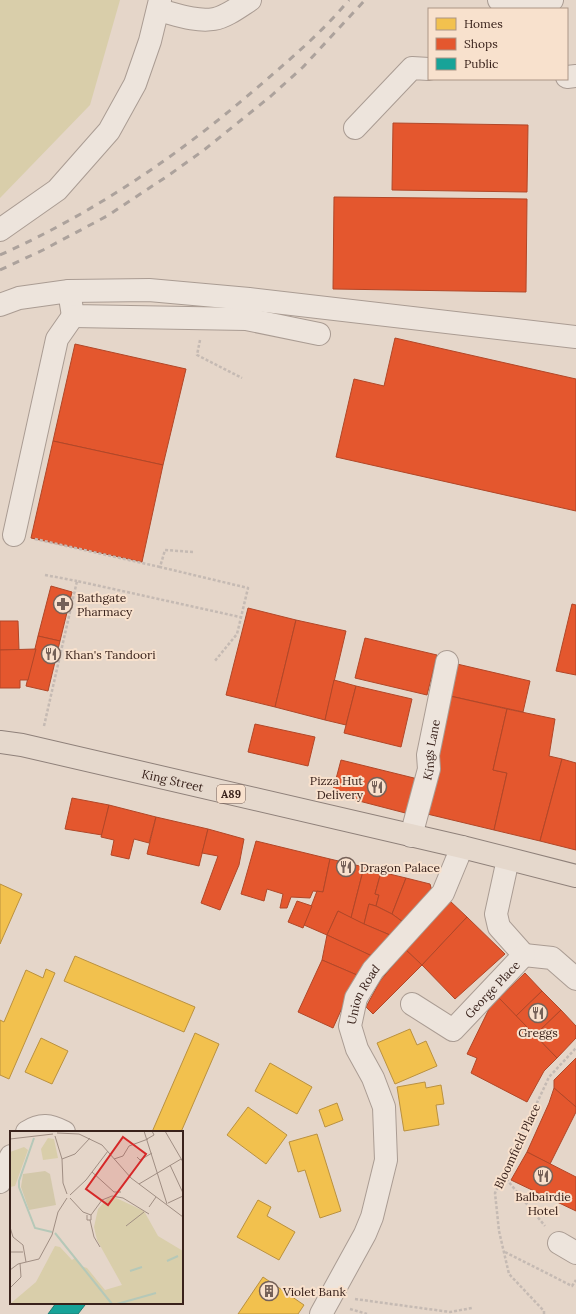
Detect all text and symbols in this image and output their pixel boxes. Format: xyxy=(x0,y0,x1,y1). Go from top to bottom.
legend xyxy=(428,8,568,80)
text: Homes xyxy=(464,16,503,31)
text: Shops xyxy=(464,36,498,51)
text: Public xyxy=(464,56,498,71)
place label: Bathgate Pharmacy xyxy=(77,590,133,619)
pharmacy icon: Bathgate Pharmacy xyxy=(52,593,74,615)
restaurant icon: Khan's Tandoori xyxy=(40,643,62,665)
place label: Khan's Tandoori xyxy=(65,647,156,662)
street label: Kings Lane xyxy=(419,717,443,782)
street label: King Street xyxy=(141,766,205,794)
place label: Pizza Hut Delivery xyxy=(310,773,364,802)
restaurant icon: Pizza Hut Delivery xyxy=(366,776,388,798)
road number: A89 xyxy=(217,785,245,803)
restaurant icon: Dragon Palace xyxy=(335,856,357,878)
place label: Dragon Palace xyxy=(360,860,440,875)
street label: George Place xyxy=(461,957,523,1021)
street label: Union Road xyxy=(343,961,382,1026)
restaurant icon: Greggs xyxy=(527,1002,549,1024)
place label: Greggs xyxy=(518,1025,558,1040)
street label: Bloomfield Place xyxy=(491,1100,544,1191)
inset map xyxy=(10,1131,183,1304)
restaurant icon: Balbairdie Hotel xyxy=(532,1165,554,1187)
place label: Balbairdie Hotel xyxy=(515,1189,571,1218)
building icon: Violet Bank xyxy=(258,1280,280,1302)
place label: Violet Bank xyxy=(282,1284,346,1299)

